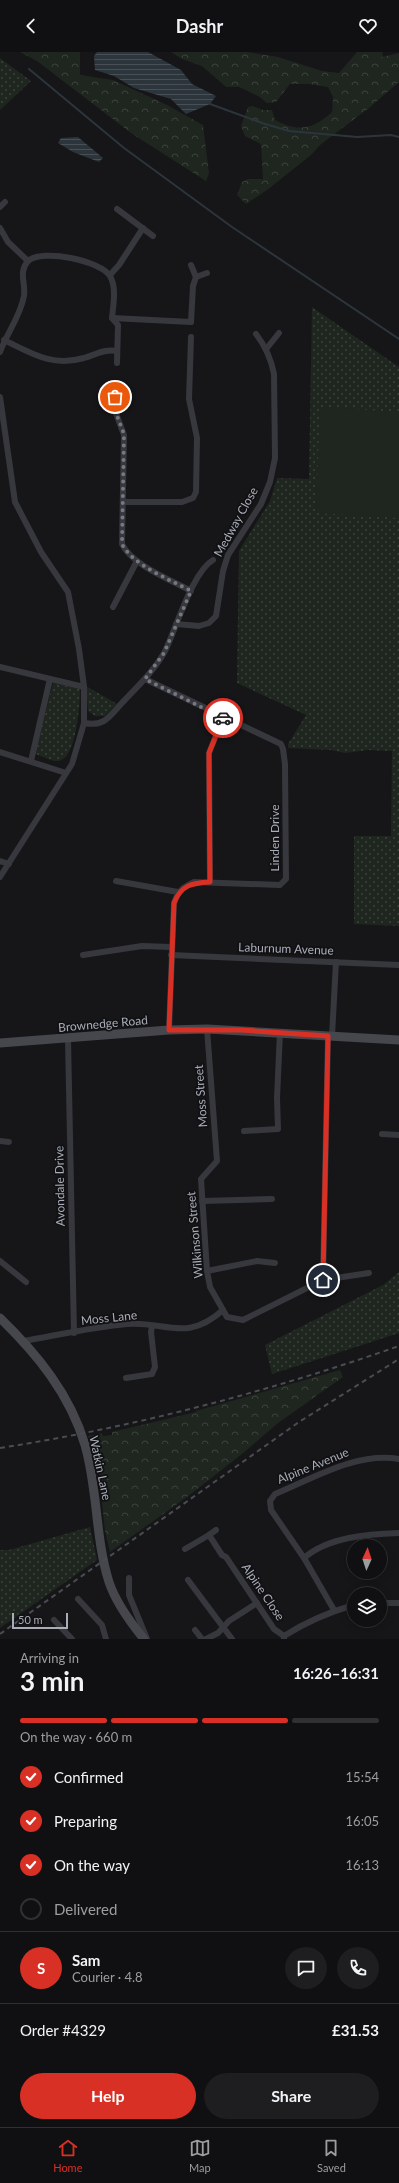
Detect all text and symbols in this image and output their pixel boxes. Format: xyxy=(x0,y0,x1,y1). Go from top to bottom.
icon: back xyxy=(20,15,42,37)
text: Dashr xyxy=(176,15,223,37)
icon: heart xyxy=(357,15,379,37)
pin xyxy=(98,380,132,414)
icon: bag xyxy=(104,386,126,408)
street label: Medway Close xyxy=(210,484,261,559)
courier xyxy=(203,698,243,738)
icon: car xyxy=(212,707,234,729)
street label: Linden Drive xyxy=(267,804,282,872)
street label: Laburnum Avenue xyxy=(238,939,334,958)
street label: Brownedge Road xyxy=(58,1012,148,1035)
street label: Moss Street xyxy=(191,1063,210,1128)
street label: Avondale Drive xyxy=(51,1146,68,1226)
street label: Wilkinson Street xyxy=(183,1190,206,1279)
pin xyxy=(306,1263,340,1297)
icon: home xyxy=(312,1269,334,1291)
street label: Moss Lane xyxy=(80,1307,138,1328)
street label: Watkin Lane xyxy=(86,1434,115,1502)
street label: Alpine Avenue xyxy=(275,1444,351,1487)
north arrow xyxy=(347,1539,387,1579)
map controls xyxy=(347,1539,387,1627)
street label: Alpine Close xyxy=(239,1560,288,1623)
button: layers xyxy=(347,1587,387,1627)
scale bar xyxy=(12,1611,68,1630)
text: 50 m xyxy=(18,1613,43,1626)
text: Arriving in xyxy=(20,1650,79,1666)
text: 16:26–16:31 xyxy=(293,1664,379,1682)
text: 3 min xyxy=(20,1665,84,1697)
text: On the way · 660 m xyxy=(20,1729,132,1745)
icon: check xyxy=(20,1766,42,1788)
text: Confirmed xyxy=(54,1768,123,1786)
text: 15:54 xyxy=(346,1769,379,1785)
icon: check xyxy=(20,1810,42,1832)
text: Preparing xyxy=(54,1812,117,1830)
text: 16:05 xyxy=(346,1813,379,1829)
icon: check xyxy=(20,1854,42,1876)
text: On the way xyxy=(54,1856,130,1874)
text: 16:13 xyxy=(346,1857,379,1873)
text: Delivered xyxy=(54,1900,117,1918)
button: chat xyxy=(285,1947,327,1989)
button: phone xyxy=(337,1947,379,1989)
text: Sam xyxy=(72,1951,100,1969)
text: S xyxy=(37,1959,45,1977)
text: Courier · 4.8 xyxy=(72,1969,143,1985)
text: Order #4329 xyxy=(20,2021,106,2039)
text: £31.53 xyxy=(332,2021,379,2039)
button: Help xyxy=(20,2073,196,2119)
button: Share xyxy=(204,2073,379,2119)
tab: Home xyxy=(53,2137,82,2174)
tab: Map xyxy=(189,2137,211,2174)
tab: Saved xyxy=(317,2137,346,2174)

